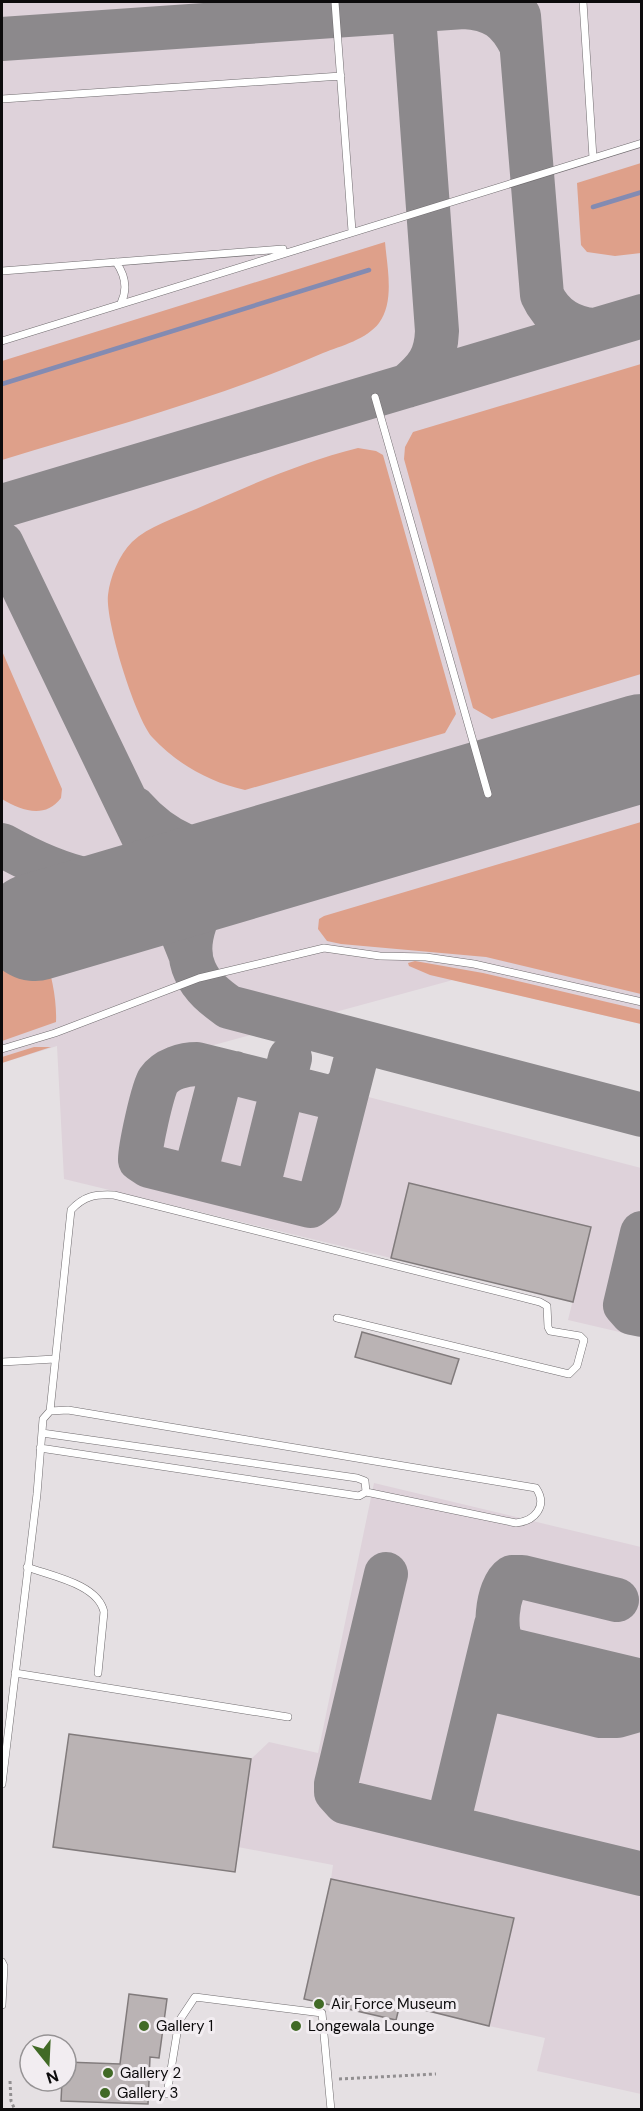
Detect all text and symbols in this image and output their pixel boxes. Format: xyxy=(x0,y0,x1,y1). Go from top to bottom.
place label: Air Force Museum xyxy=(331,1994,456,2014)
marker: Air Force Museum xyxy=(312,1997,326,2011)
place label: Gallery 1 xyxy=(156,2016,213,2036)
place label: Longewala Lounge xyxy=(308,2016,435,2036)
marker: Gallery 1 xyxy=(137,2019,151,2033)
marker: Longewala Lounge xyxy=(289,2019,303,2033)
north arrow xyxy=(18,2033,78,2093)
place label: Gallery 2 xyxy=(120,2063,181,2083)
text: N xyxy=(44,2065,61,2089)
marker: Gallery 2 xyxy=(101,2066,115,2080)
place label: Gallery 3 xyxy=(117,2083,179,2103)
marker: Gallery 3 xyxy=(98,2086,112,2100)

